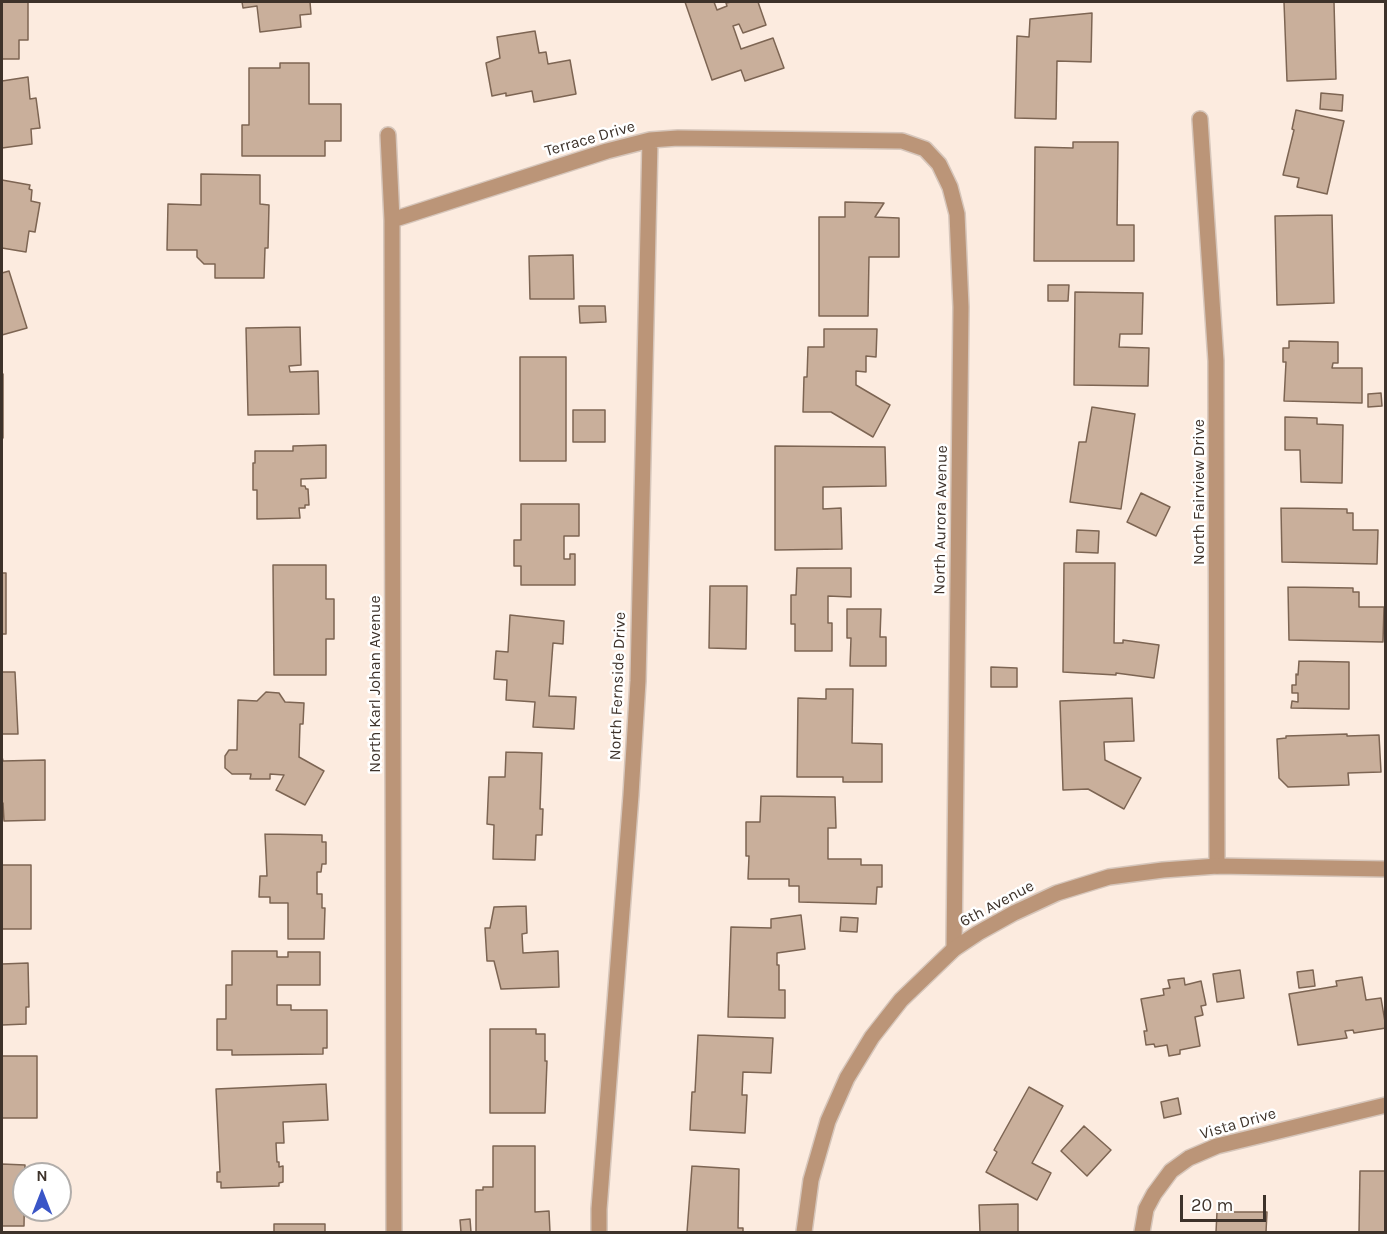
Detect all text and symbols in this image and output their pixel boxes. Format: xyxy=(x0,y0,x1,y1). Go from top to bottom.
street label: Terrace Drive xyxy=(543,117,637,161)
street label: North Fairview Drive xyxy=(1189,419,1209,565)
street label: North Aurora Avenue xyxy=(930,445,952,595)
street label: North Karl Johan Avenue xyxy=(365,595,385,773)
street label: North Fernside Drive xyxy=(606,611,630,761)
street label: 6th Avenue xyxy=(957,876,1037,932)
street label: Vista Drive xyxy=(1198,1104,1278,1144)
north arrow xyxy=(12,1162,72,1222)
text: N xyxy=(36,1166,48,1185)
scale bar xyxy=(1183,1183,1268,1221)
text: 20 m xyxy=(1191,1194,1233,1216)

